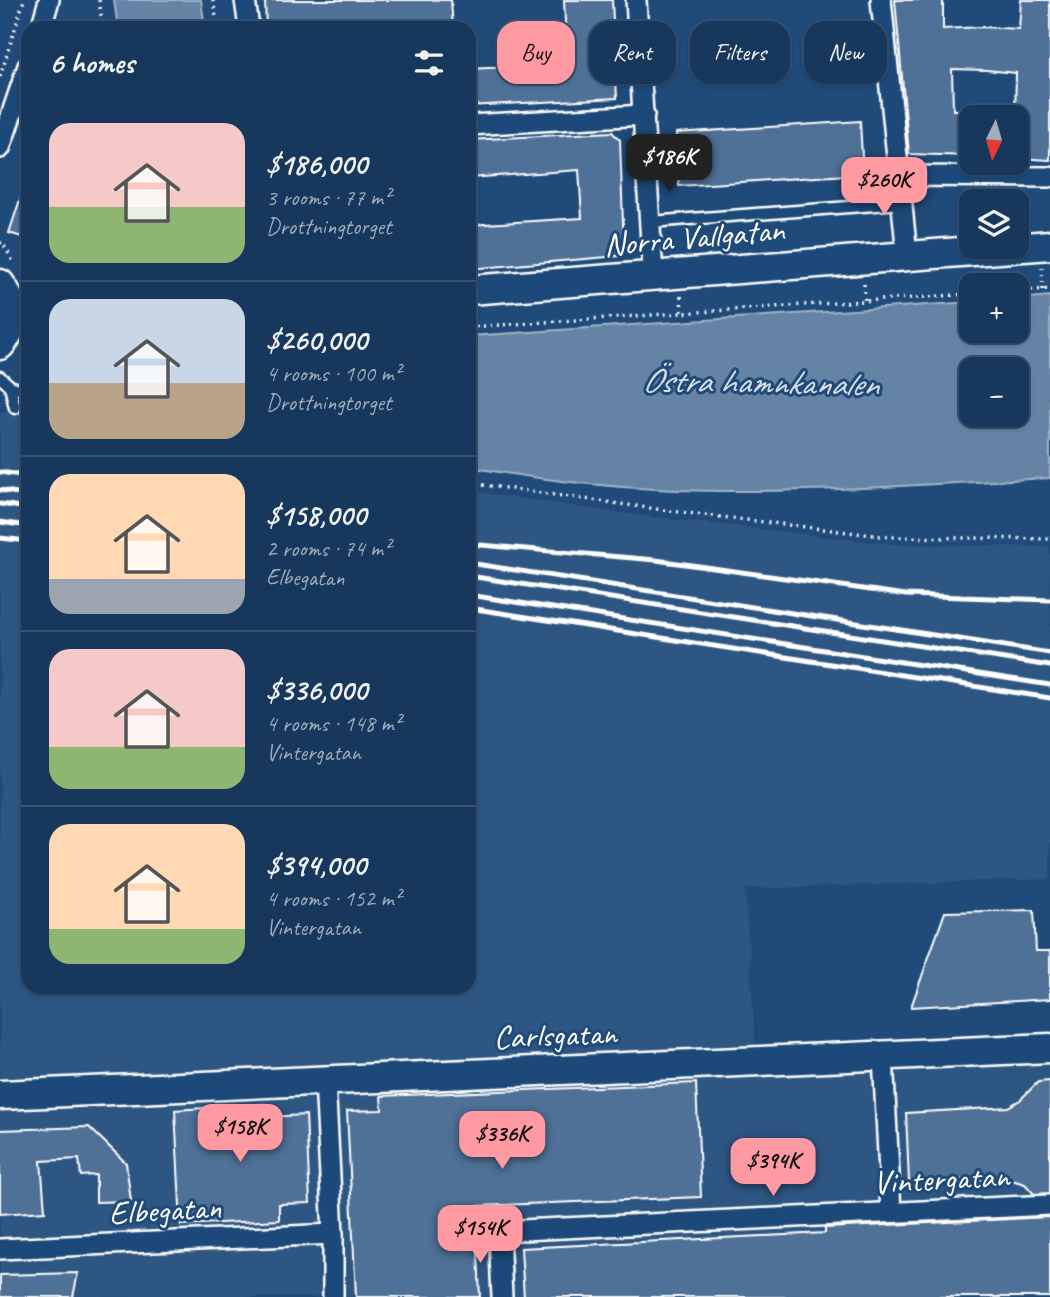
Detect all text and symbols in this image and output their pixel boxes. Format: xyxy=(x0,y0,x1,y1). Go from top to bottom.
chip: Buy xyxy=(497,21,575,84)
chip: Rent xyxy=(589,21,676,84)
chip: Filters xyxy=(690,21,790,84)
chip: New xyxy=(804,21,887,84)
text: 6 homes xyxy=(49,44,134,82)
icon: filters xyxy=(410,44,448,82)
north arrow xyxy=(959,105,1029,175)
map controls xyxy=(959,105,1029,427)
pin: $186K xyxy=(620,134,718,194)
text: $186K xyxy=(642,142,696,171)
text: $186,000 xyxy=(266,145,367,183)
icon: home xyxy=(105,151,189,235)
pin: $260K xyxy=(835,158,933,217)
text: $260K xyxy=(857,165,911,194)
text: 3 rooms · 77 m² xyxy=(266,183,390,212)
button: layers xyxy=(959,189,1029,259)
street label: Norra Vallgatan xyxy=(602,208,787,266)
text: Drottningtorget xyxy=(266,212,392,241)
button: + xyxy=(959,273,1029,343)
text: $260,000 xyxy=(266,321,367,359)
icon: home xyxy=(105,327,189,411)
water label: Östra hamnkanalen xyxy=(642,357,881,407)
button: − xyxy=(959,357,1029,427)
text: 4 rooms · 100 m² xyxy=(266,359,401,388)
text: Drottningtorget xyxy=(266,388,392,417)
text: $158,000 xyxy=(266,496,366,534)
icon: home xyxy=(105,502,189,586)
text: 2 rooms · 74 m² xyxy=(266,534,390,563)
text: Elbegatan xyxy=(266,563,344,592)
text: $336,000 xyxy=(266,671,367,709)
icon: home xyxy=(105,677,189,761)
text: 4 rooms · 148 m² xyxy=(266,709,401,738)
text: Vintergatan xyxy=(266,738,361,767)
text: $394,000 xyxy=(266,846,366,884)
icon: home xyxy=(105,852,189,936)
text: 4 rooms · 152 m² xyxy=(266,884,401,913)
text: Vintergatan xyxy=(266,913,361,942)
street label: Carlsgatan xyxy=(493,1012,619,1058)
pin: $158K xyxy=(191,1104,289,1164)
text: $158K xyxy=(214,1112,266,1141)
pin: $336K xyxy=(453,1112,551,1171)
text: $336K xyxy=(475,1119,529,1148)
pin: $394K xyxy=(724,1138,822,1198)
text: $394K xyxy=(747,1146,799,1175)
street label: Vintergatan xyxy=(872,1154,1012,1204)
street label: Elbegatan xyxy=(108,1186,222,1234)
pin: $154K xyxy=(431,1206,529,1265)
text: $154K xyxy=(454,1213,506,1242)

